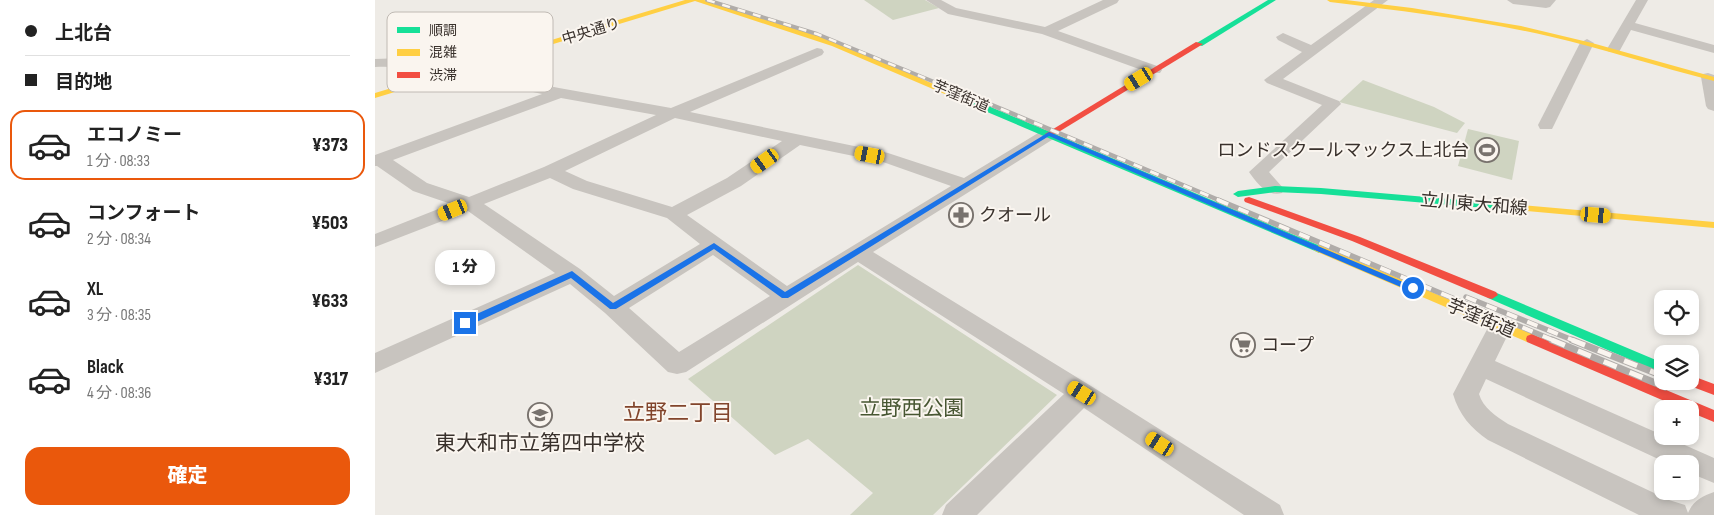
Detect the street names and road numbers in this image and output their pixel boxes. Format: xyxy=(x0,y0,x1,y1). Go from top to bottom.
street label: 中央通り xyxy=(560,14,623,49)
street label: 芋窪街道 xyxy=(929,76,992,117)
street label: 立川東大和線 xyxy=(1419,189,1529,220)
street label: 芋窪街道 xyxy=(1444,295,1518,342)

